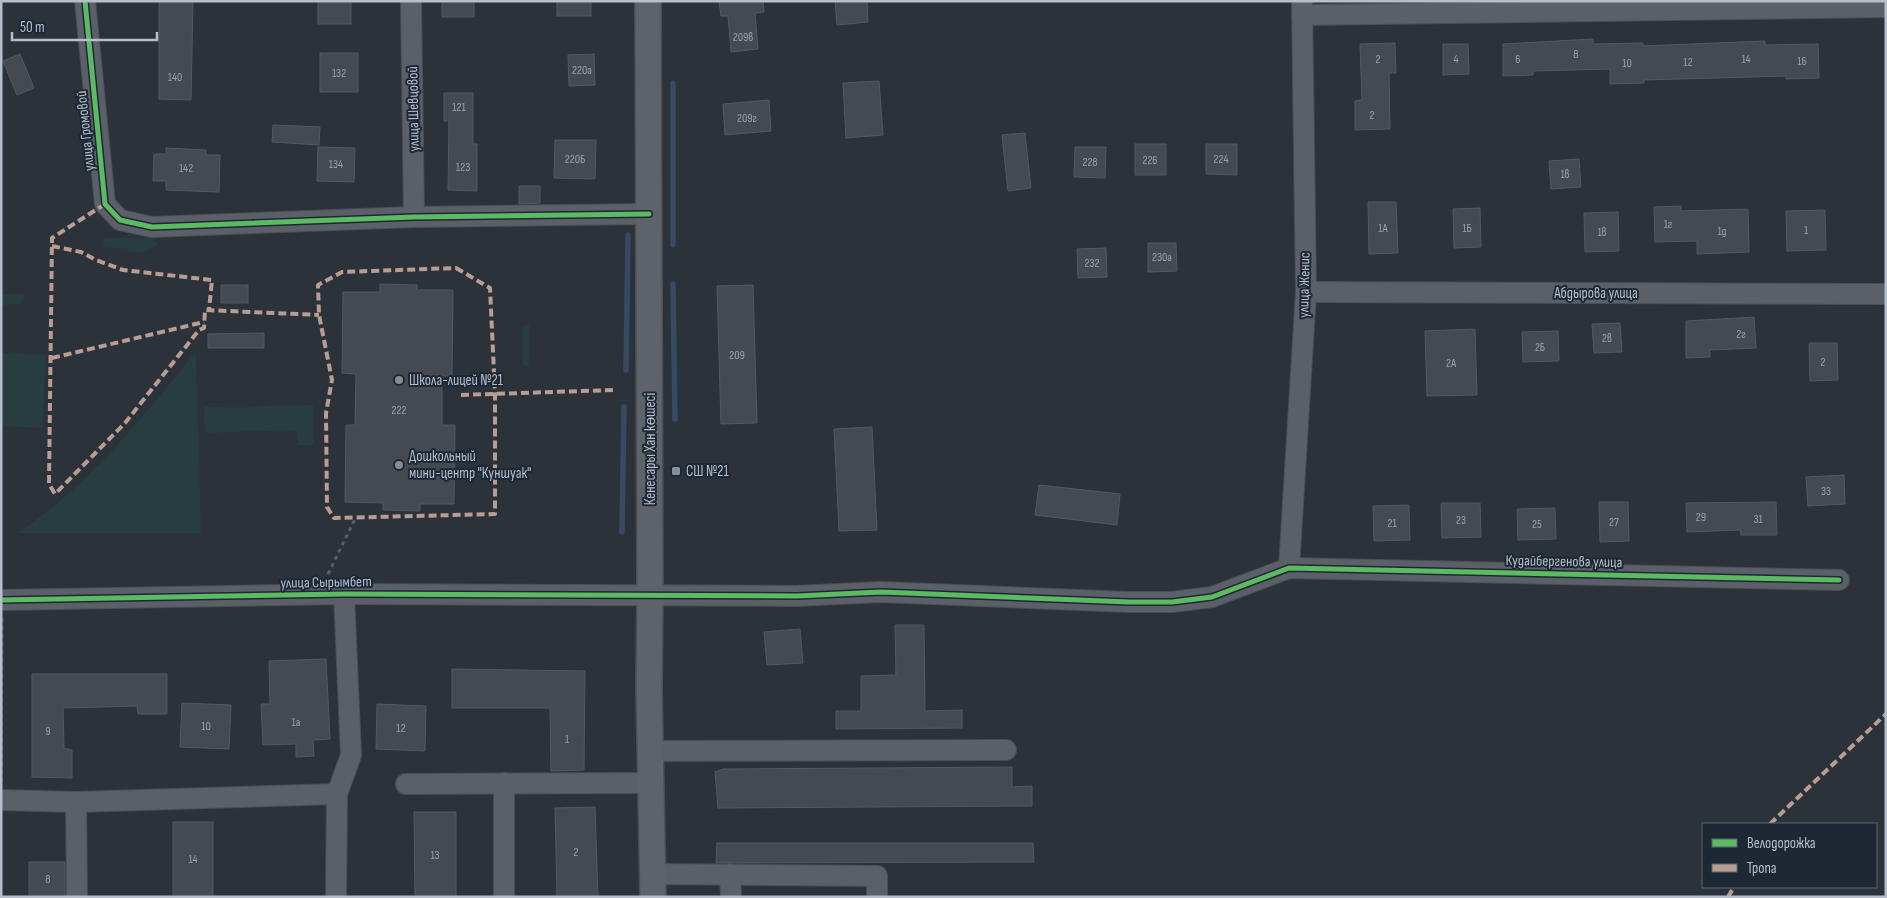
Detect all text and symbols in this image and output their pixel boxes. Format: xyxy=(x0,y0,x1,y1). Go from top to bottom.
scale bar xyxy=(12,10,158,42)
text: 50 m xyxy=(20,18,45,37)
house number: 209в xyxy=(733,30,753,45)
house number: 8 xyxy=(1573,47,1579,62)
house number: 2 xyxy=(1376,52,1381,67)
house number: 4 xyxy=(1453,52,1459,67)
house number: 6 xyxy=(1515,52,1521,67)
house number: 14 xyxy=(1741,52,1751,67)
house number: 16 xyxy=(1797,54,1807,69)
house number: 12 xyxy=(1683,55,1693,70)
house number: 10 xyxy=(1622,56,1632,71)
house number: 220а xyxy=(572,63,592,78)
house number: 132 xyxy=(332,66,346,81)
street label: улица Шевцовой xyxy=(403,66,424,152)
house number: 140 xyxy=(168,70,182,85)
street label: улица Громовой xyxy=(72,90,99,172)
house number: 121 xyxy=(452,100,467,115)
house number: 2 xyxy=(1370,108,1375,123)
house number: 209г xyxy=(737,111,757,126)
house number: 220Б xyxy=(565,152,585,167)
house number: 224 xyxy=(1214,152,1228,167)
house number: 226 xyxy=(1142,153,1158,168)
house number: 228 xyxy=(1082,155,1098,170)
house number: 134 xyxy=(329,157,343,172)
house number: 123 xyxy=(456,160,470,175)
house number: 142 xyxy=(179,161,193,176)
house number: 1в xyxy=(1560,167,1570,182)
house number: 1г xyxy=(1664,217,1672,232)
house number: 1А xyxy=(1378,221,1389,236)
house number: 1Б xyxy=(1462,221,1472,236)
house number: 1 xyxy=(1804,223,1809,238)
house number: 1д xyxy=(1717,224,1727,239)
house number: 1в xyxy=(1597,225,1607,240)
house number: 230а xyxy=(1152,250,1172,265)
street label: улица Женис xyxy=(1294,252,1315,318)
house number: 232 xyxy=(1085,256,1100,271)
street label: Абдырова улица xyxy=(1553,284,1638,303)
house number: 2г xyxy=(1736,327,1746,342)
house number: 2в xyxy=(1602,331,1612,346)
house number: 2Б xyxy=(1535,340,1545,355)
house number: 209 xyxy=(729,348,745,363)
house number: 2 xyxy=(1821,355,1826,370)
house number: 2А xyxy=(1446,356,1457,371)
place label: Школа-лицей №21 xyxy=(409,371,504,390)
marker: Школа-лицей №21 xyxy=(393,374,405,386)
street label: Кенесары Хан көшесі xyxy=(641,392,660,505)
house number: 222 xyxy=(392,403,406,418)
place label: Дошкольный мини-центр "Куншуак" xyxy=(409,447,531,483)
marker: Дошкольный мини-центр "Куншуак" xyxy=(393,459,405,471)
place label: СШ №21 xyxy=(686,462,729,481)
marker: СШ №21 xyxy=(670,465,682,477)
house number: 33 xyxy=(1821,484,1831,499)
house number: 29 xyxy=(1696,510,1706,525)
house number: 31 xyxy=(1753,512,1763,527)
house number: 23 xyxy=(1456,513,1466,528)
house number: 27 xyxy=(1609,515,1619,530)
house number: 21 xyxy=(1387,516,1397,531)
house number: 25 xyxy=(1532,517,1542,532)
street label: Кудайбергенова улица xyxy=(1506,551,1623,572)
street label: улица Сырымбет xyxy=(280,572,372,593)
house number: 1а xyxy=(292,715,301,730)
house number: 10 xyxy=(201,719,211,734)
house number: 12 xyxy=(396,721,406,736)
house number: 9 xyxy=(45,724,51,739)
house number: 1 xyxy=(565,732,570,747)
legend xyxy=(1702,823,1877,888)
text: Велодорожка xyxy=(1747,834,1816,853)
house number: 2 xyxy=(574,845,579,860)
house number: 13 xyxy=(430,848,440,863)
house number: 14 xyxy=(188,852,198,867)
text: Тропа xyxy=(1747,859,1777,878)
house number: 8 xyxy=(45,872,51,887)

